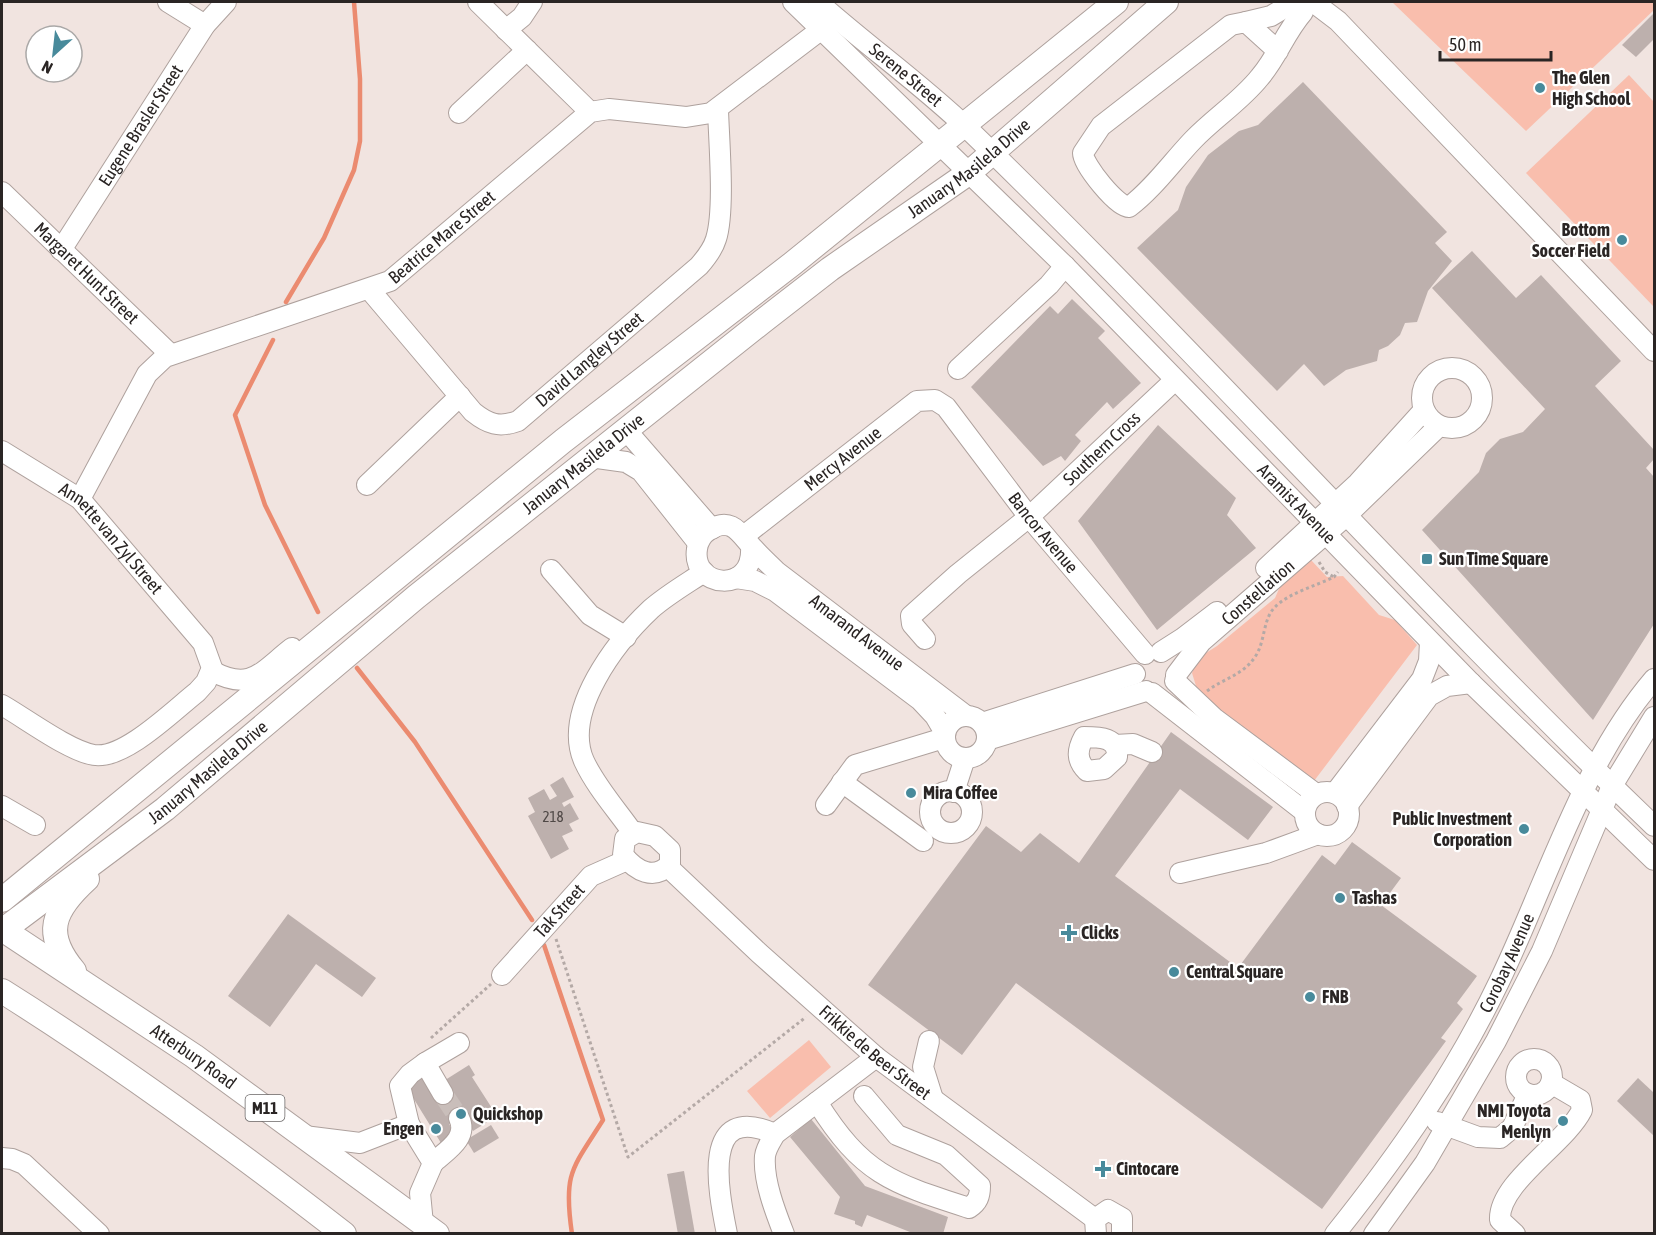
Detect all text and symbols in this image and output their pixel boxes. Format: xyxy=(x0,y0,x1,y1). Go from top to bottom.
north arrow xyxy=(24,24,84,84)
scale bar xyxy=(1440,24,1551,62)
text: 50 m xyxy=(1449,34,1481,55)
street label: Serene Street xyxy=(865,38,947,111)
text: N xyxy=(39,57,55,78)
street label: Eugene Brasler Street xyxy=(94,61,187,190)
place label: The Glen High School xyxy=(1552,67,1630,109)
marker: The Glen High School xyxy=(1533,81,1547,95)
street label: January Masilela Drive xyxy=(903,114,1034,222)
street label: Beatrice Mare Street xyxy=(384,186,499,288)
street label: Margaret Hunt Street xyxy=(30,218,143,328)
place label: Bottom Soccer Field xyxy=(1532,219,1610,261)
marker: Bottom Soccer Field xyxy=(1615,233,1629,247)
street label: David Langley Street xyxy=(531,307,647,411)
street label: Southern Cross xyxy=(1059,407,1144,489)
street label: January Masilela Drive xyxy=(518,409,648,518)
street label: Mercy Avenue xyxy=(800,422,885,495)
street label: Aramist Avenue xyxy=(1253,459,1340,548)
street label: Annette van Zyl Street xyxy=(55,478,167,598)
street label: Bancor Avenue xyxy=(1004,488,1083,577)
place label: Sun Time Square xyxy=(1439,548,1548,569)
marker: Sun Time Square xyxy=(1420,552,1434,566)
street label: Constellation xyxy=(1217,555,1298,629)
street label: Amarand Avenue xyxy=(806,590,908,675)
street label: January Masilela Drive xyxy=(144,716,272,828)
place label: Mira Coffee xyxy=(923,782,998,803)
marker: Mira Coffee xyxy=(904,786,918,800)
house number: 218 xyxy=(542,808,564,825)
place label: Public Investment Corporation xyxy=(1393,808,1513,850)
marker: Public Investment Corporation xyxy=(1517,822,1531,836)
street label: Tak Street xyxy=(530,880,589,942)
place label: Tashas xyxy=(1352,887,1397,908)
marker: Tashas xyxy=(1333,891,1347,905)
street label: Corobay Avenue xyxy=(1475,910,1538,1016)
place label: Clicks xyxy=(1081,922,1120,943)
marker: Clicks xyxy=(1062,926,1076,940)
place label: Central Square xyxy=(1186,961,1283,982)
marker: Central Square xyxy=(1167,965,1181,979)
place label: FNB xyxy=(1322,986,1349,1007)
marker: FNB xyxy=(1303,990,1317,1004)
street label: Frikkie de Beer Street xyxy=(815,1001,935,1104)
street label: Atterbury Road xyxy=(147,1019,240,1093)
road number: M11 xyxy=(246,1095,284,1121)
place label: NMI Toyota Menlyn xyxy=(1477,1100,1551,1142)
place label: Quickshop xyxy=(473,1103,543,1124)
marker: Quickshop xyxy=(454,1107,468,1121)
marker: NMI Toyota Menlyn xyxy=(1556,1114,1570,1128)
place label: Engen xyxy=(383,1118,424,1139)
marker: Engen xyxy=(429,1122,443,1136)
place label: Cintocare xyxy=(1116,1158,1179,1179)
marker: Cintocare xyxy=(1094,1160,1112,1178)

